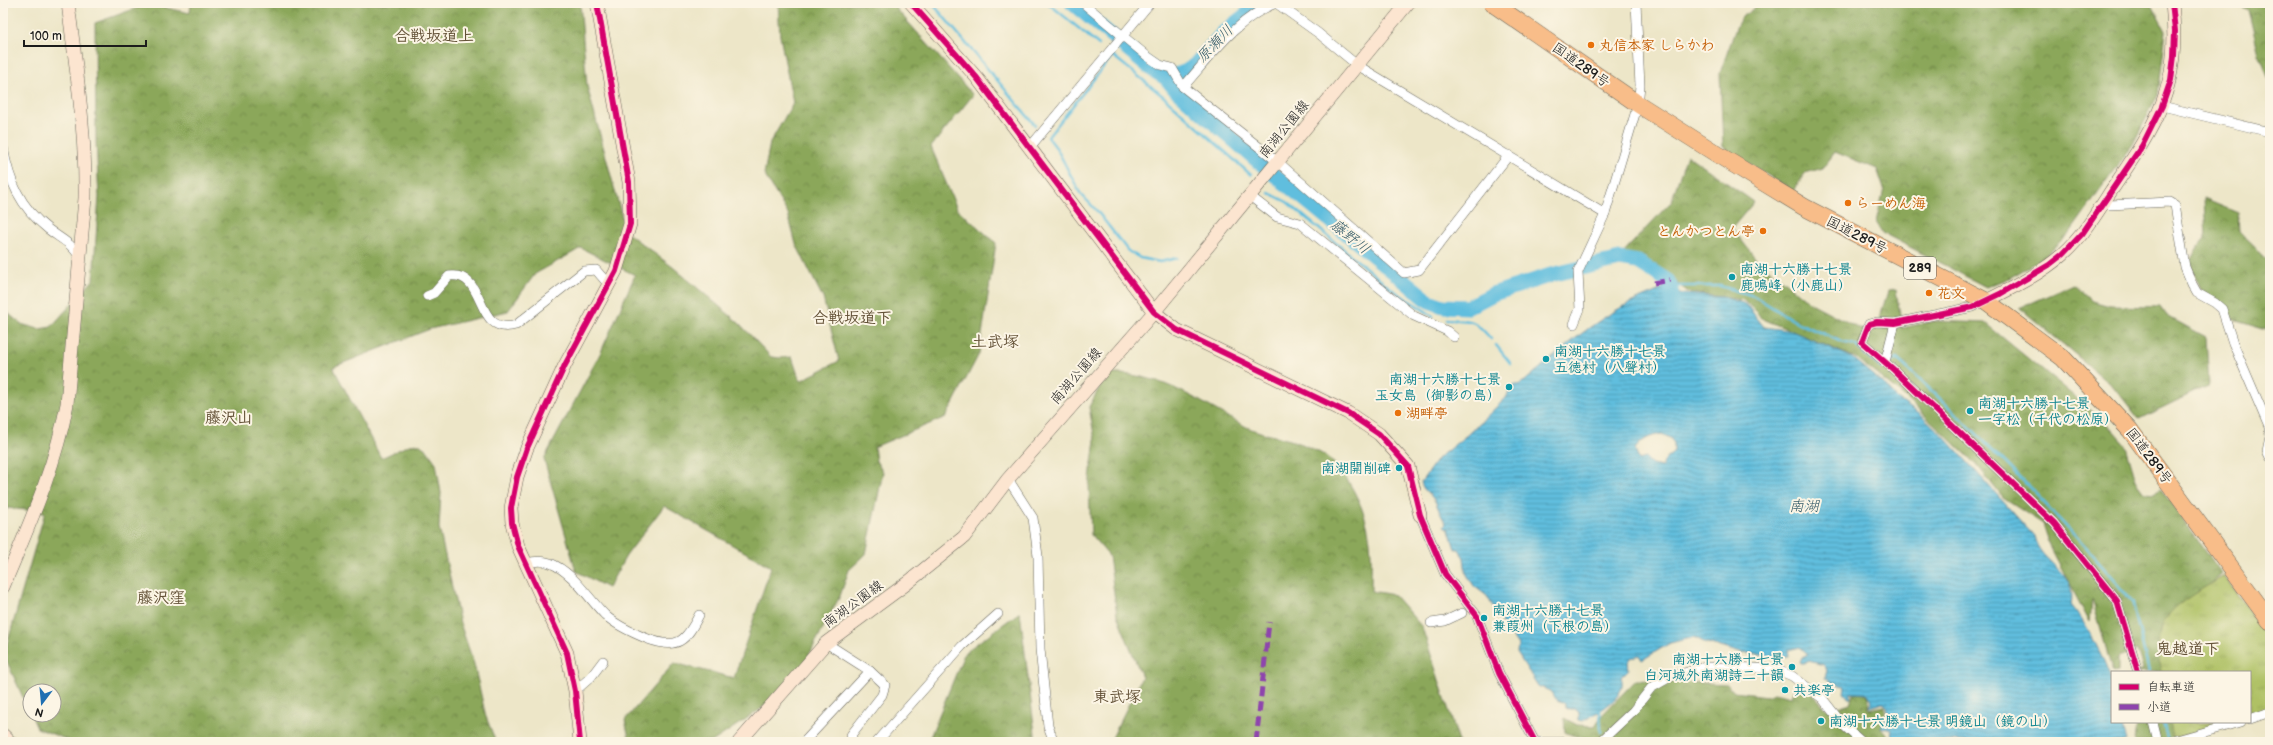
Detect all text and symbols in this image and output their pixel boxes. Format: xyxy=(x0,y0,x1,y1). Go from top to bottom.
water label: 原瀬川 xyxy=(1193,21,1237,67)
scale bar xyxy=(24,22,146,48)
district label: 合戦坂道上 xyxy=(394,27,474,46)
text: 100 m xyxy=(30,29,62,44)
place label: 丸信本家 しらかわ xyxy=(1599,37,1715,54)
street label: 国道289号 xyxy=(1549,39,1613,91)
marker: 丸信本家 しらかわ xyxy=(1586,40,1596,50)
street label: 南湖公園線 xyxy=(1255,96,1313,162)
place label: らーめん海 xyxy=(1856,195,1926,212)
marker: らーめん海 xyxy=(1843,198,1853,208)
street label: 国道289号 xyxy=(1824,212,1890,258)
water label: 藤野川 xyxy=(1327,215,1373,259)
place label: とんかつとん亭 xyxy=(1657,223,1755,240)
marker: とんかつとん亭 xyxy=(1758,226,1768,236)
road number: 289 xyxy=(1904,257,1936,279)
place label: 南湖十六勝十七景 鹿鳴峰（小鹿山） xyxy=(1740,261,1852,294)
marker: 南湖十六勝十七景 鹿鳴峰（小鹿山） xyxy=(1727,272,1737,282)
place label: 花文 xyxy=(1937,285,1965,302)
marker: 花文 xyxy=(1924,288,1934,298)
district label: 合戦坂道下 xyxy=(812,309,892,328)
district label: 土武塚 xyxy=(971,333,1019,352)
place label: 南湖十六勝十七景 五徳村（八聲村） xyxy=(1554,343,1666,376)
street label: 南湖公園線 xyxy=(1047,344,1105,408)
marker: 南湖十六勝十七景 五徳村（八聲村） xyxy=(1541,354,1551,364)
place label: 南湖十六勝十七景 玉女島（御影の島） xyxy=(1375,371,1501,404)
marker: 南湖十六勝十七景 玉女島（御影の島） xyxy=(1504,382,1514,392)
place label: 南湖十六勝十七景 一字松（千代の松原） xyxy=(1978,395,2118,428)
place label: 湖畔亭 xyxy=(1406,405,1448,422)
marker: 南湖十六勝十七景 一字松（千代の松原） xyxy=(1965,406,1975,416)
marker: 湖畔亭 xyxy=(1393,408,1403,418)
district label: 藤沢山 xyxy=(205,409,253,428)
street label: 国道289号 xyxy=(2122,424,2176,488)
place label: 南湖開削碑 xyxy=(1321,460,1391,477)
marker: 南湖開削碑 xyxy=(1394,463,1404,473)
water label: 南湖 xyxy=(1789,497,1821,516)
street label: 南湖公園線 xyxy=(820,577,886,631)
district label: 藤沢窪 xyxy=(137,589,185,608)
place label: 南湖十六勝十七景 兼葭州（下根の島） xyxy=(1492,602,1618,635)
marker: 南湖十六勝十七景 兼葭州（下根の島） xyxy=(1479,613,1489,623)
district label: 鬼越道下 xyxy=(2156,640,2220,659)
place label: 南湖十六勝十七景 白河城外南湖詩二十韻 xyxy=(1644,651,1784,684)
marker: 南湖十六勝十七景 白河城外南湖詩二十韻 xyxy=(1787,662,1797,672)
legend xyxy=(2111,671,2251,723)
text: 自転車道 xyxy=(2147,680,2195,695)
place label: 共楽亭 xyxy=(1793,682,1835,699)
north arrow xyxy=(22,683,62,723)
marker: 共楽亭 xyxy=(1780,685,1790,695)
district label: 東武塚 xyxy=(1093,688,1141,707)
text: 小道 xyxy=(2147,700,2171,715)
text: N xyxy=(34,705,45,720)
place label: 南湖十六勝十七景 明鏡山（鏡の山） xyxy=(1829,713,2057,730)
marker: 南湖十六勝十七景 明鏡山（鏡の山） xyxy=(1816,716,1826,726)

